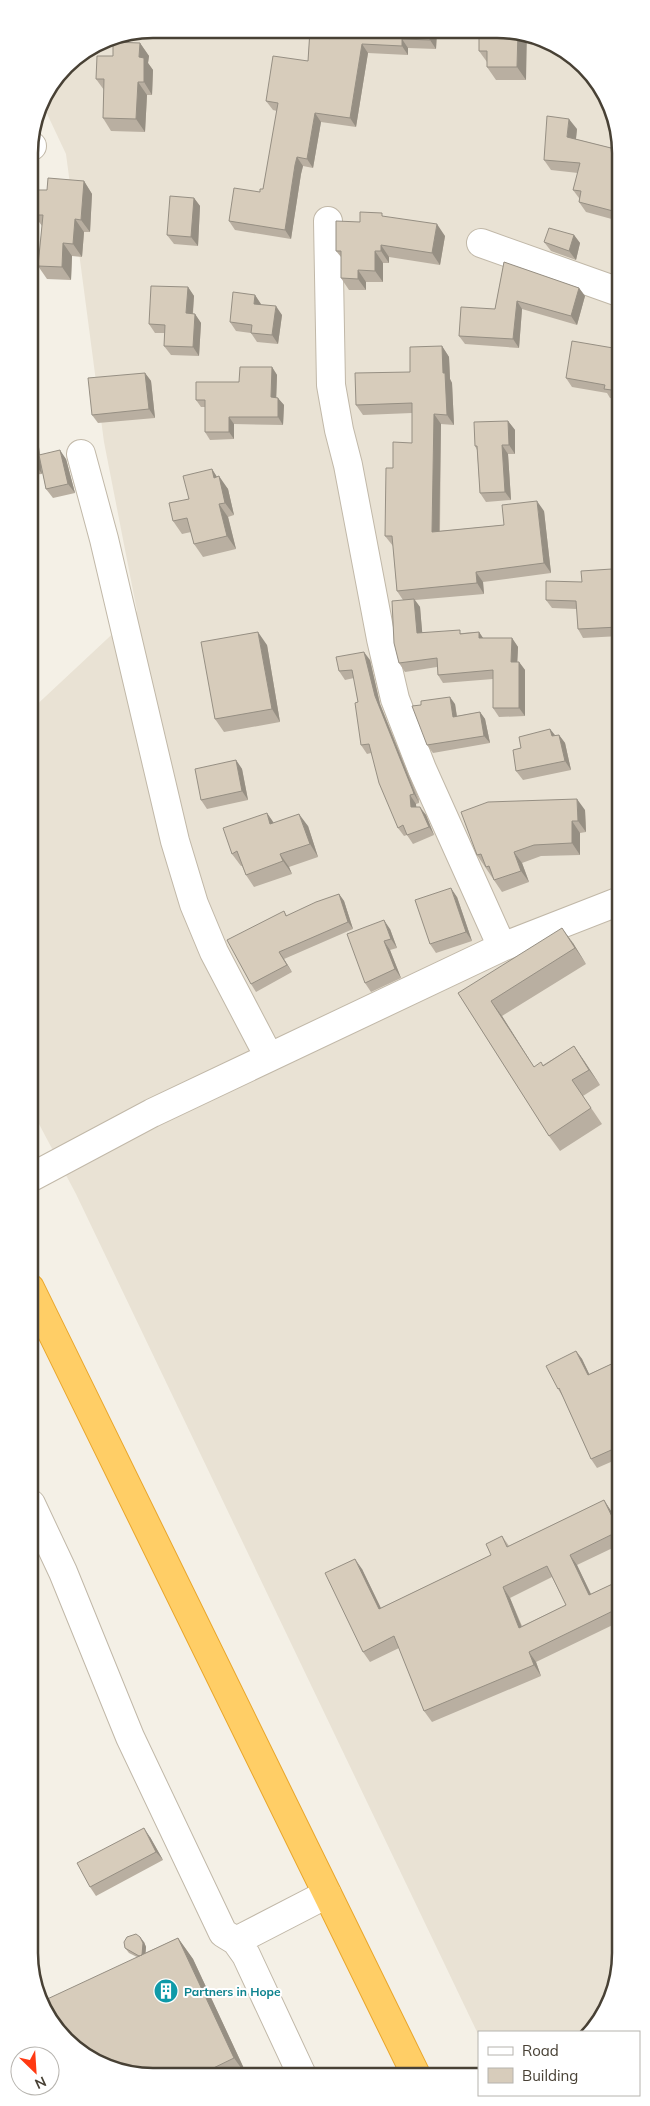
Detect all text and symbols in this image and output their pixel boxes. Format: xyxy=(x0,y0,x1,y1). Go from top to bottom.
building icon: Partners in Hope xyxy=(153,1978,179,2004)
place label: Partners in Hope xyxy=(184,1984,281,1999)
legend xyxy=(478,2031,640,2096)
text: Road xyxy=(522,2041,559,2060)
north arrow xyxy=(10,2046,60,2096)
text: Building xyxy=(522,2066,578,2085)
text: N xyxy=(32,2072,49,2093)

